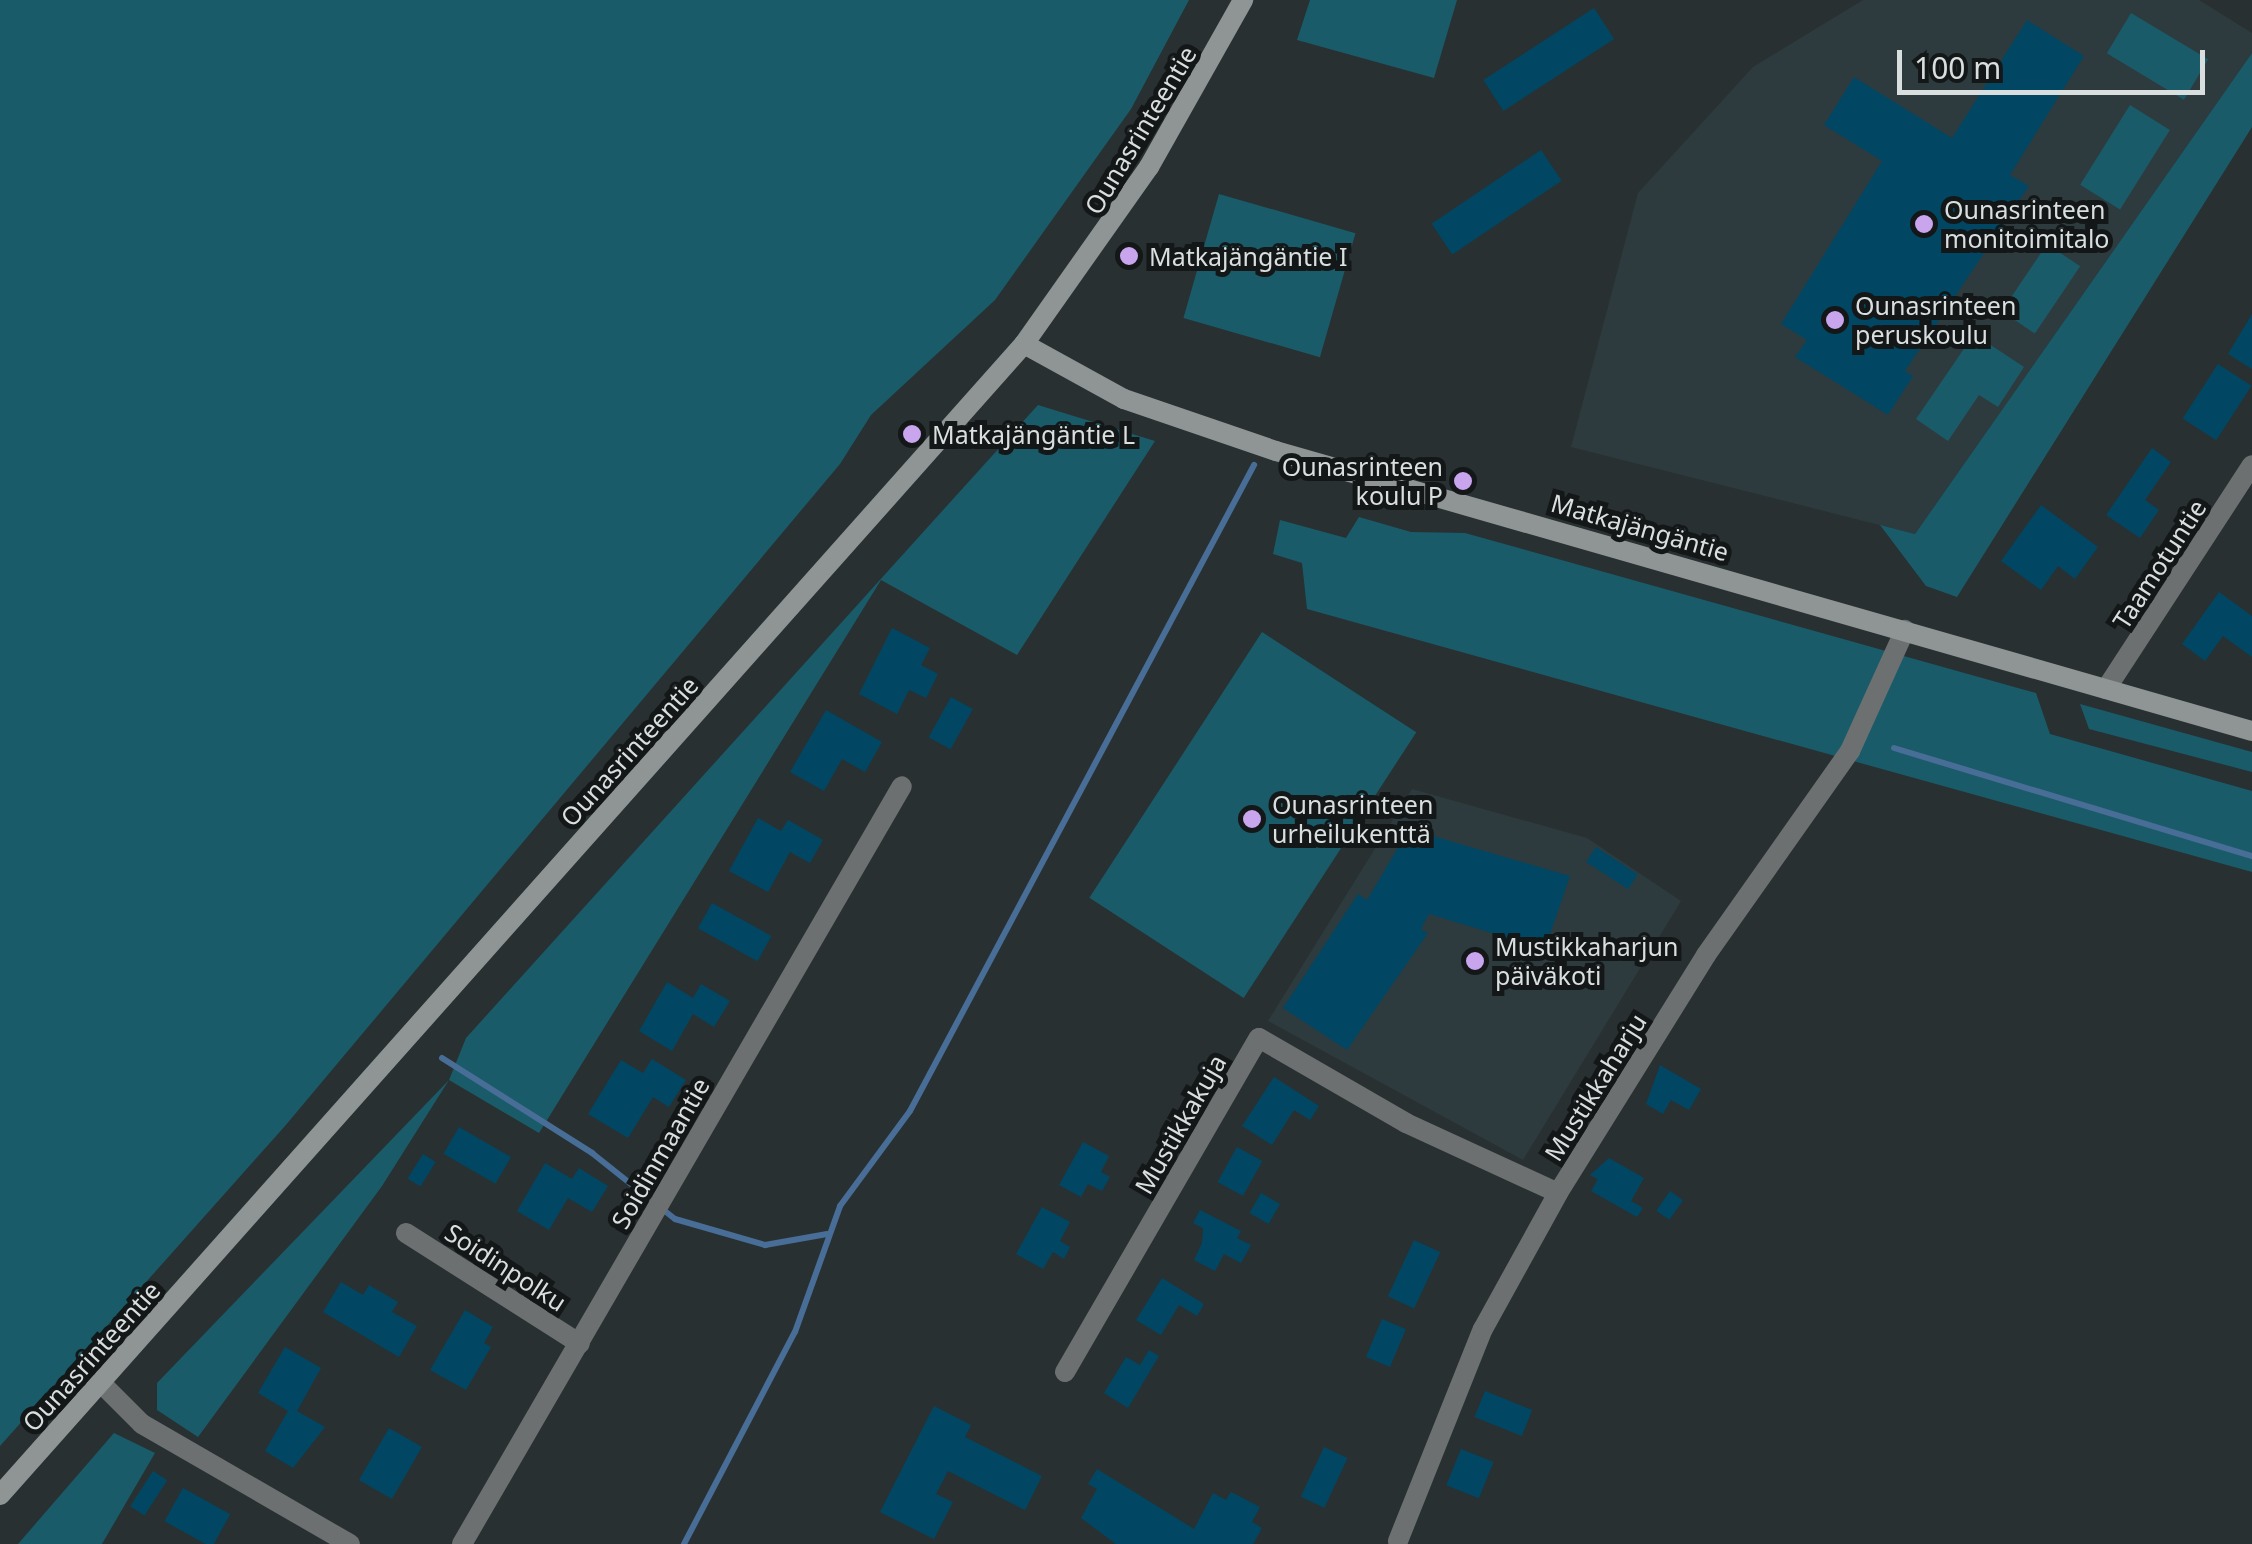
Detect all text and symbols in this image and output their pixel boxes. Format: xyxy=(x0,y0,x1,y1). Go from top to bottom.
scale bar xyxy=(1902,30,2210,92)
street label: Ounasrinteentie xyxy=(1078,40,1202,220)
text: 100 m xyxy=(1914,47,2001,88)
place label: Ounasrinteen monitoimitalo xyxy=(1944,195,2109,254)
marker: Ounasrinteen monitoimitalo xyxy=(1913,213,1935,235)
place label: Matkajängäntie I xyxy=(1149,241,1347,271)
marker: Matkajängäntie I xyxy=(1118,245,1140,267)
place label: Ounasrinteen peruskoulu xyxy=(1855,291,2016,350)
marker: Ounasrinteen peruskoulu xyxy=(1824,309,1846,331)
place label: Matkajängäntie L xyxy=(932,419,1135,449)
marker: Matkajängäntie L xyxy=(901,423,923,445)
place label: Ounasrinteen koulu P xyxy=(1282,452,1443,511)
marker: Ounasrinteen koulu P xyxy=(1452,470,1474,492)
street label: Matkajängäntie xyxy=(1548,487,1732,567)
street label: Taamotuntie xyxy=(2106,494,2212,634)
street label: Ounasrinteentie xyxy=(554,670,704,832)
place label: Ounasrinteen urheilukenttä xyxy=(1272,790,1433,849)
marker: Ounasrinteen urheilukenttä xyxy=(1241,808,1263,830)
place label: Mustikkaharjun päiväkoti xyxy=(1495,932,1678,991)
marker: Mustikkaharjun päiväkoti xyxy=(1464,950,1486,972)
street label: Mustikkaharju xyxy=(1538,1008,1652,1166)
street label: Mustikkakuja xyxy=(1128,1049,1232,1199)
street label: Soidinmaantie xyxy=(605,1072,715,1234)
street label: Soidinpolku xyxy=(440,1217,572,1317)
street label: Ounasrinteentie xyxy=(16,1275,166,1437)

